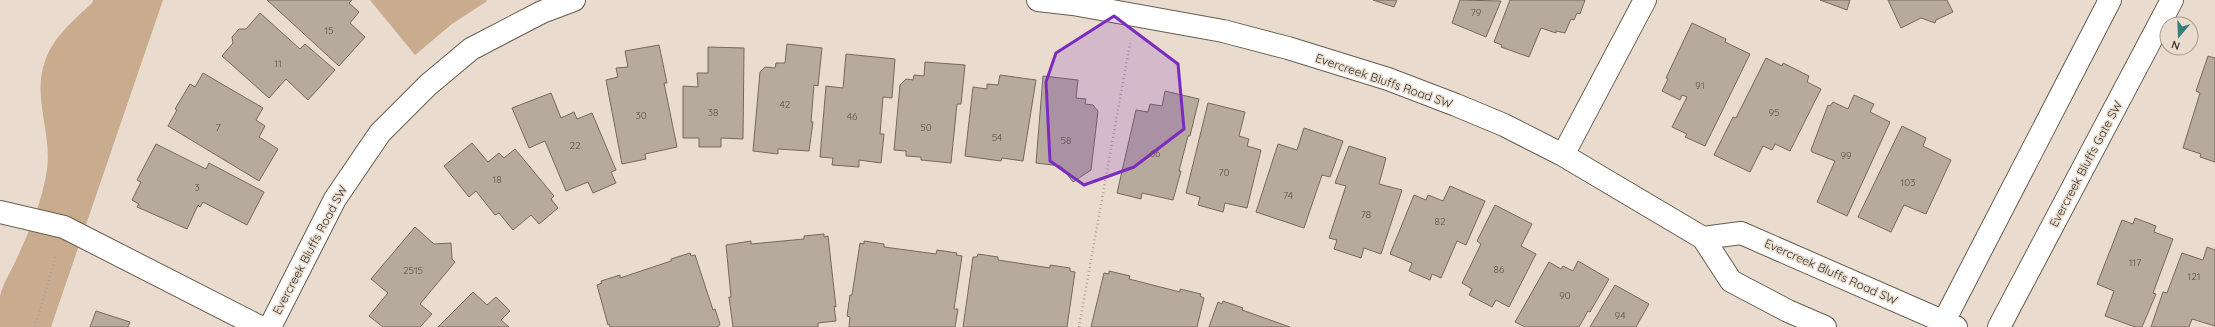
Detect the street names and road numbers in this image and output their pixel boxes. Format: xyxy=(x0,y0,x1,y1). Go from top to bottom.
street label: Evercreek Bluffs Road SW xyxy=(1314,50,1455,111)
street label: Evercreek Bluffs Gate SW xyxy=(2046,98,2125,229)
street label: Evercreek Bluffs Road SW xyxy=(269,182,350,317)
street label: Evercreek Bluffs Road SW xyxy=(1762,235,1900,308)

